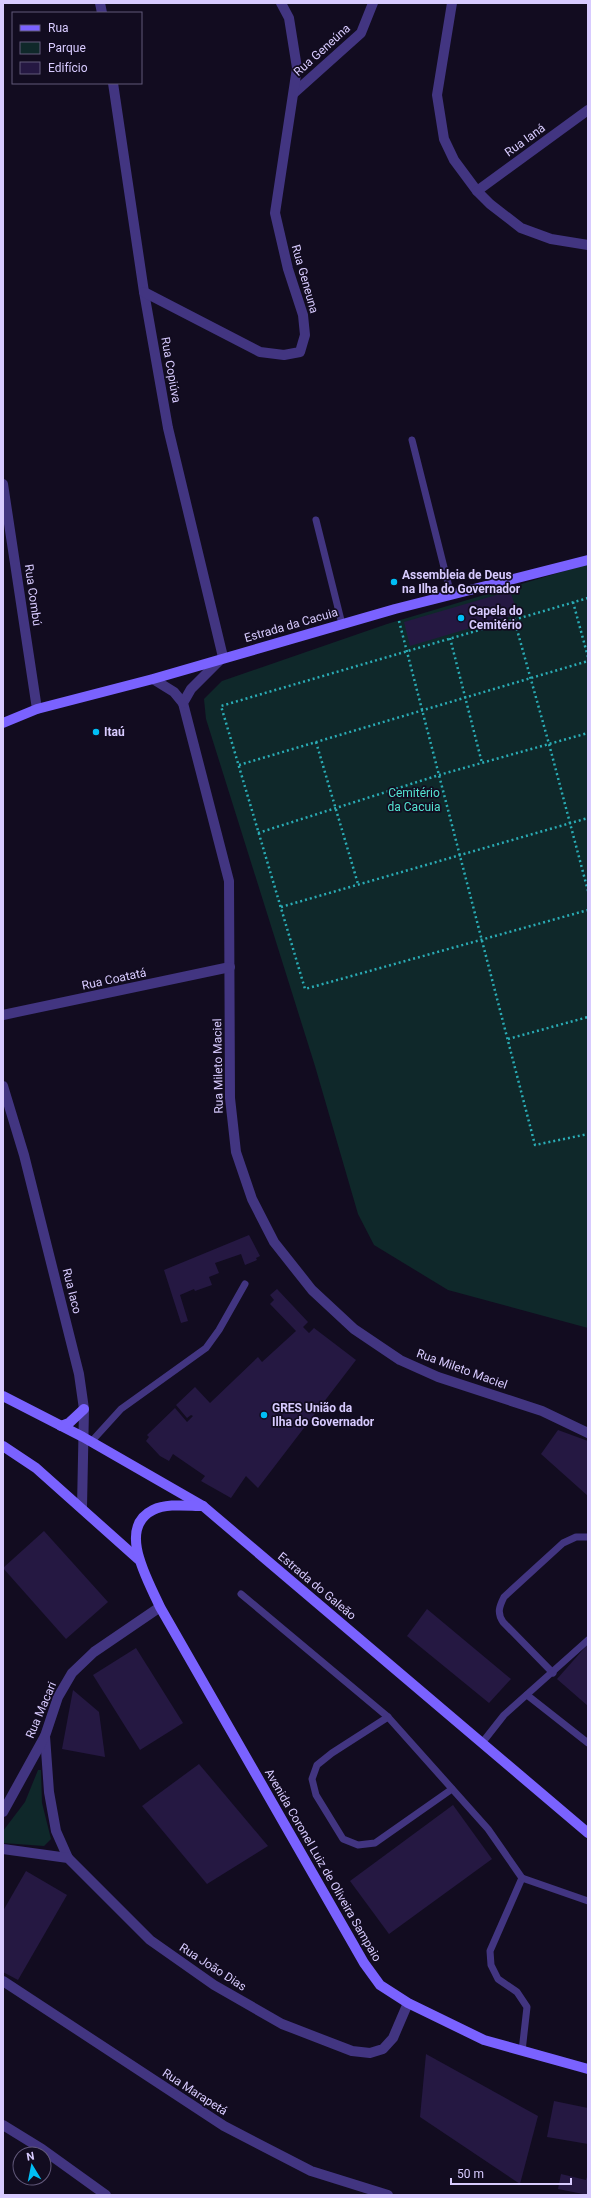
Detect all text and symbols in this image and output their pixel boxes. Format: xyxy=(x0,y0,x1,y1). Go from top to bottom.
legend xyxy=(12,12,142,84)
text: Rua xyxy=(48,21,69,35)
street label: Rua Geneúna xyxy=(291,21,353,79)
text: Parque xyxy=(48,41,86,55)
text: Edifício xyxy=(48,61,88,75)
street label: Rua Ianá xyxy=(502,121,548,159)
street label: Rua Geneuna xyxy=(289,243,321,315)
street label: Rua Copiúva xyxy=(158,336,184,404)
street label: Rua Combú xyxy=(22,563,44,627)
place label: Assembleia de Deus na Ilha do Governador xyxy=(402,568,521,596)
marker: Assembleia de Deus na Ilha do Governador xyxy=(389,577,399,587)
place label: Capela do Cemitério xyxy=(469,604,523,632)
street label: Estrada da Cacuia xyxy=(243,605,339,645)
marker: Capela do Cemitério xyxy=(456,613,466,623)
place label: Itaú xyxy=(104,725,125,739)
marker: Itaú xyxy=(91,727,101,737)
park label: Cemitério da Cacuia xyxy=(388,786,440,814)
street label: Rua Coatatá xyxy=(80,965,148,993)
street label: Rua Mileto Maciel xyxy=(210,1018,226,1114)
street label: Rua Iaco xyxy=(60,1267,84,1315)
street label: Rua Mileto Maciel xyxy=(415,1346,509,1392)
place label: GRES União da Ilha do Governador xyxy=(272,1401,375,1429)
marker: GRES União da Ilha do Governador xyxy=(259,1410,269,1420)
street label: Estrada do Galeão xyxy=(275,1549,359,1623)
street label: Rua Macari xyxy=(23,1679,59,1740)
street label: Avenida Coronel Luiz de Oliveira Sampaio xyxy=(262,1766,384,1964)
street label: Rua João Dias xyxy=(177,1940,249,1994)
street label: Rua Marapetá xyxy=(160,2066,230,2118)
north arrow xyxy=(12,2146,52,2186)
text: N xyxy=(25,2150,36,2164)
scale bar xyxy=(451,2160,571,2186)
text: 50 m xyxy=(457,2167,484,2181)

